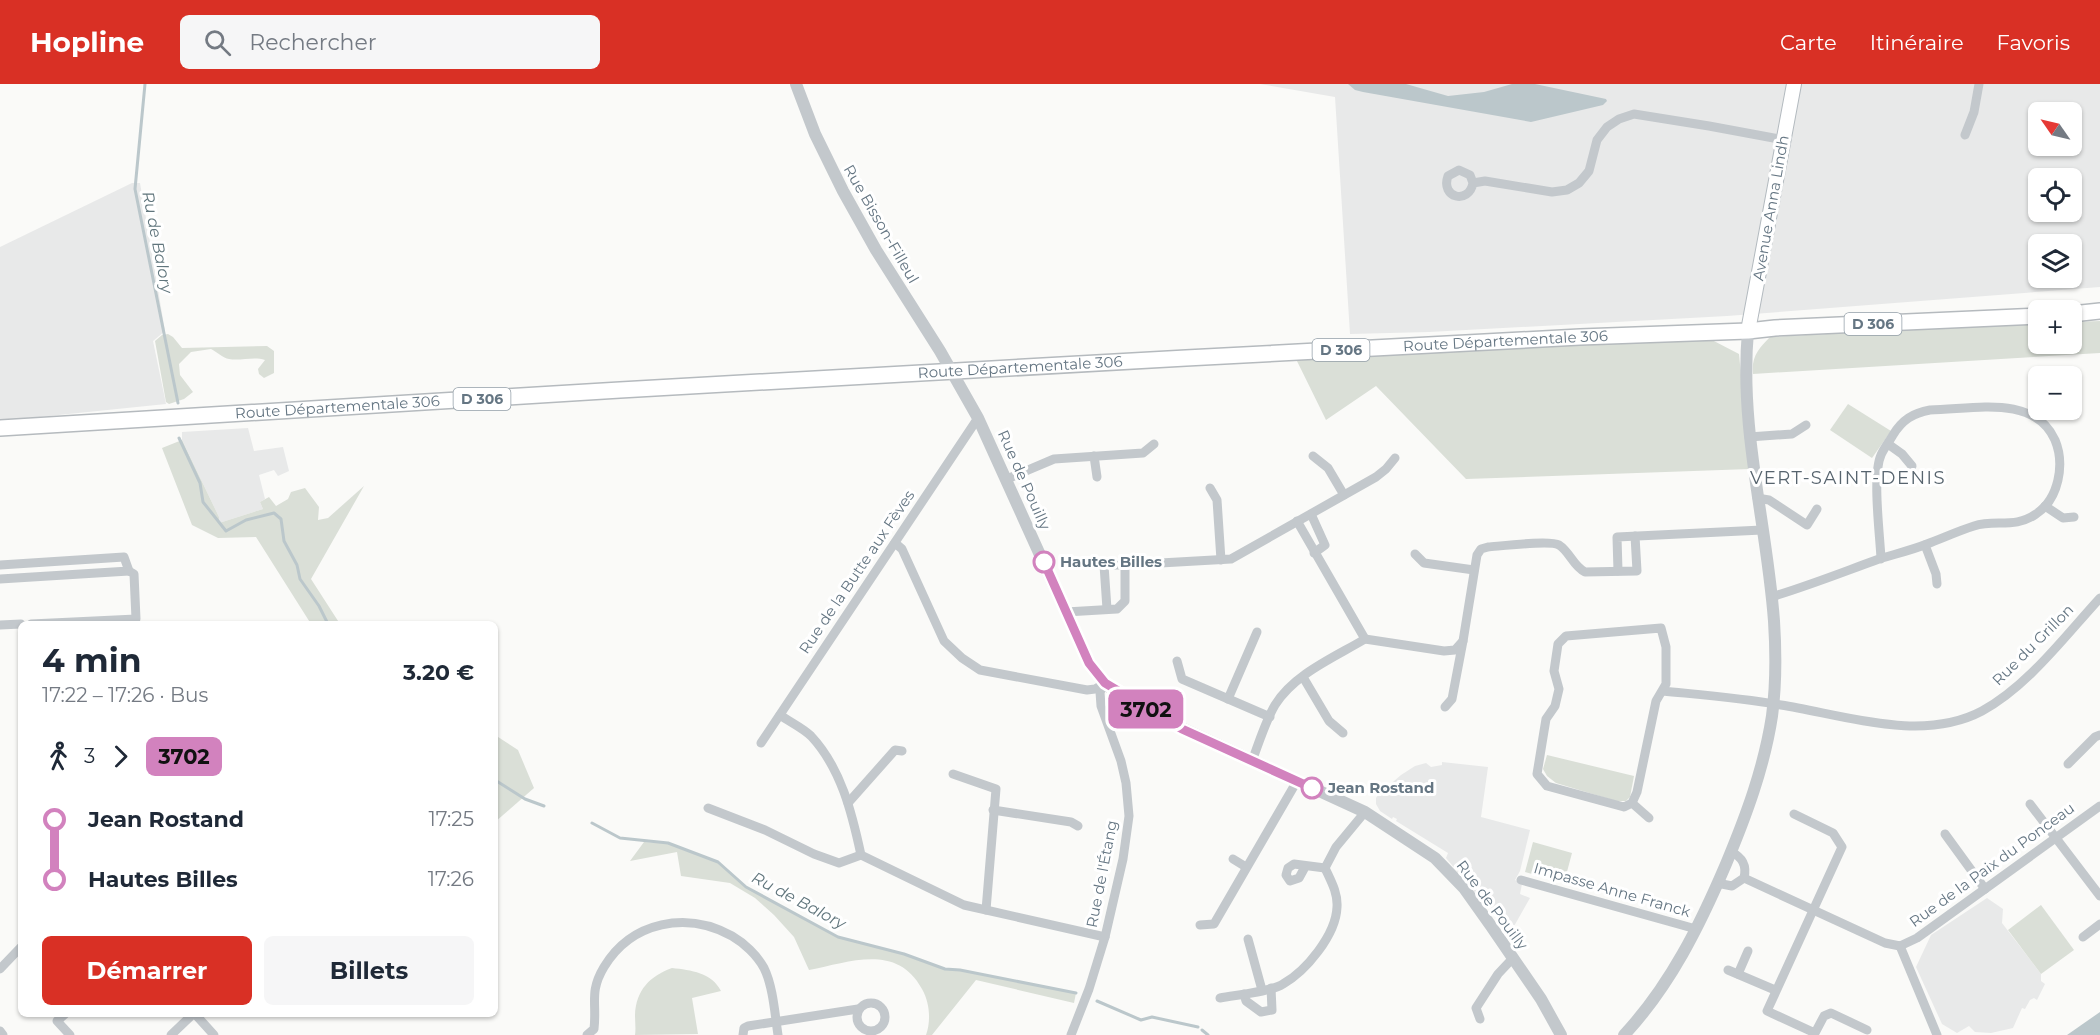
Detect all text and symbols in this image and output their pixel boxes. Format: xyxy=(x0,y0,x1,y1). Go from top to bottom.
search box xyxy=(180,15,600,69)
text: Hopline xyxy=(30,25,144,59)
icon: search xyxy=(201,26,234,59)
text: Rechercher xyxy=(249,29,377,56)
text: Carte xyxy=(1780,30,1837,55)
text: Itinéraire xyxy=(1870,30,1964,55)
text: Favoris xyxy=(1997,30,2070,55)
north arrow xyxy=(2028,102,2082,156)
map controls xyxy=(2028,102,2082,420)
street label: Avenue Anna Lindh xyxy=(1748,134,1793,282)
street label: Rue Bisson-Filleul xyxy=(840,161,923,287)
button: locate xyxy=(2028,168,2082,222)
water label: Ru de Balory xyxy=(138,190,177,296)
button: layers xyxy=(2028,234,2082,288)
button: + xyxy=(2028,300,2082,354)
road number: D 306 xyxy=(1844,313,1902,335)
street label: Route Départementale 306 xyxy=(1403,326,1608,355)
road number: D 306 xyxy=(1312,339,1370,361)
street label: Route Départementale 306 xyxy=(917,352,1123,382)
button: − xyxy=(2028,366,2082,420)
road number: D 306 xyxy=(454,388,510,410)
street label: Route Départementale 306 xyxy=(234,391,440,423)
street label: Rue de Pouilly xyxy=(994,427,1055,533)
district label: VERT-SAINT-DENIS xyxy=(1750,467,1946,489)
street label: Rue de la Butte aux Fèves xyxy=(795,486,918,657)
marker: Hautes Billes xyxy=(1033,551,1055,573)
place label: Hautes Billes xyxy=(1060,552,1162,571)
street label: Rue du Grillon xyxy=(1988,600,2077,689)
text: 4 min xyxy=(42,640,141,680)
text: 3.20 € xyxy=(403,659,474,686)
text: 17:22 – 17:26 · Bus xyxy=(42,683,208,707)
line badge: 3702 xyxy=(1104,690,1188,728)
text: 3702 xyxy=(1120,697,1172,722)
icon: walk xyxy=(42,740,75,773)
icon: forward xyxy=(104,740,137,773)
text: 3 xyxy=(84,744,95,768)
text: 3702 xyxy=(158,744,210,769)
marker: Jean Rostand xyxy=(1301,777,1323,799)
place label: Jean Rostand xyxy=(1327,778,1434,797)
street label: Rue de la Paix du Ponceau xyxy=(1905,798,2078,931)
text: Jean Rostand xyxy=(88,806,244,833)
text: 17:25 xyxy=(428,807,474,831)
street label: Rue de l'Étang xyxy=(1082,819,1121,929)
street label: Rue de Pouilly xyxy=(1453,856,1533,954)
street label: Impasse Anne Franck xyxy=(1532,858,1693,921)
text: Hautes Billes xyxy=(88,866,238,893)
text: 17:26 xyxy=(428,867,474,891)
water label: Ru de Balory xyxy=(749,868,850,934)
button: Démarrer xyxy=(42,936,252,1005)
button: Billets xyxy=(264,936,474,1005)

